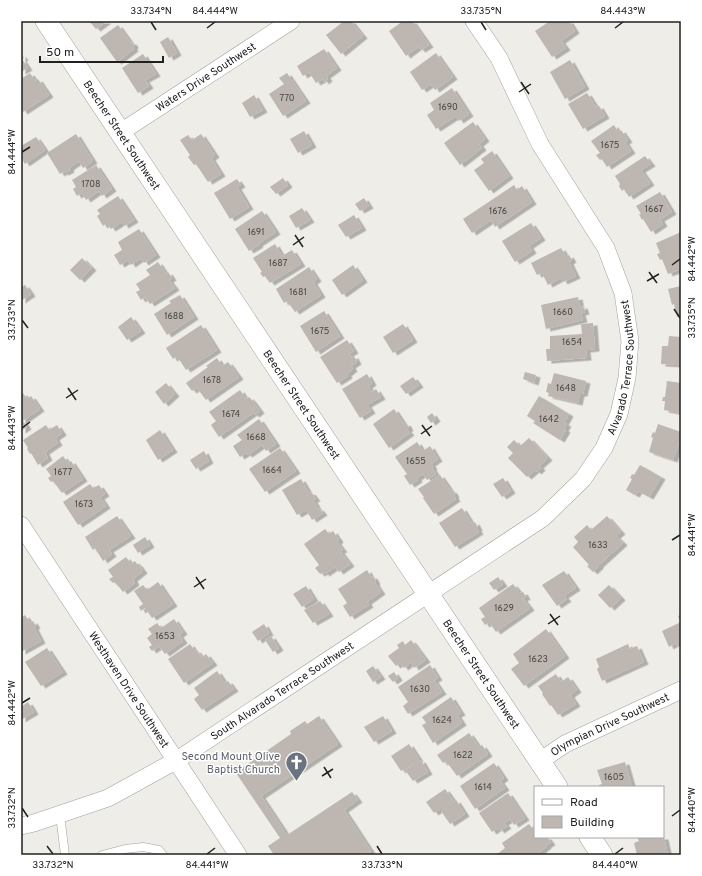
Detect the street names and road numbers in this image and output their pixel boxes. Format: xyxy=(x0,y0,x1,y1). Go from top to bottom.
street label: Waters Drive Southwest xyxy=(153,40,259,115)
street label: Beecher Street Southwest xyxy=(80,78,163,193)
street label: Alvarado Terrace Southwest xyxy=(605,299,638,438)
street label: Beecher Street Southwest xyxy=(259,348,343,463)
street label: Beecher Street Southwest xyxy=(439,617,522,732)
street label: Westhaven Drive Southwest xyxy=(85,629,172,751)
street label: South Alvarado Terrace Southwest xyxy=(208,639,357,744)
street label: Olympian Drive Southwest xyxy=(548,690,672,760)

